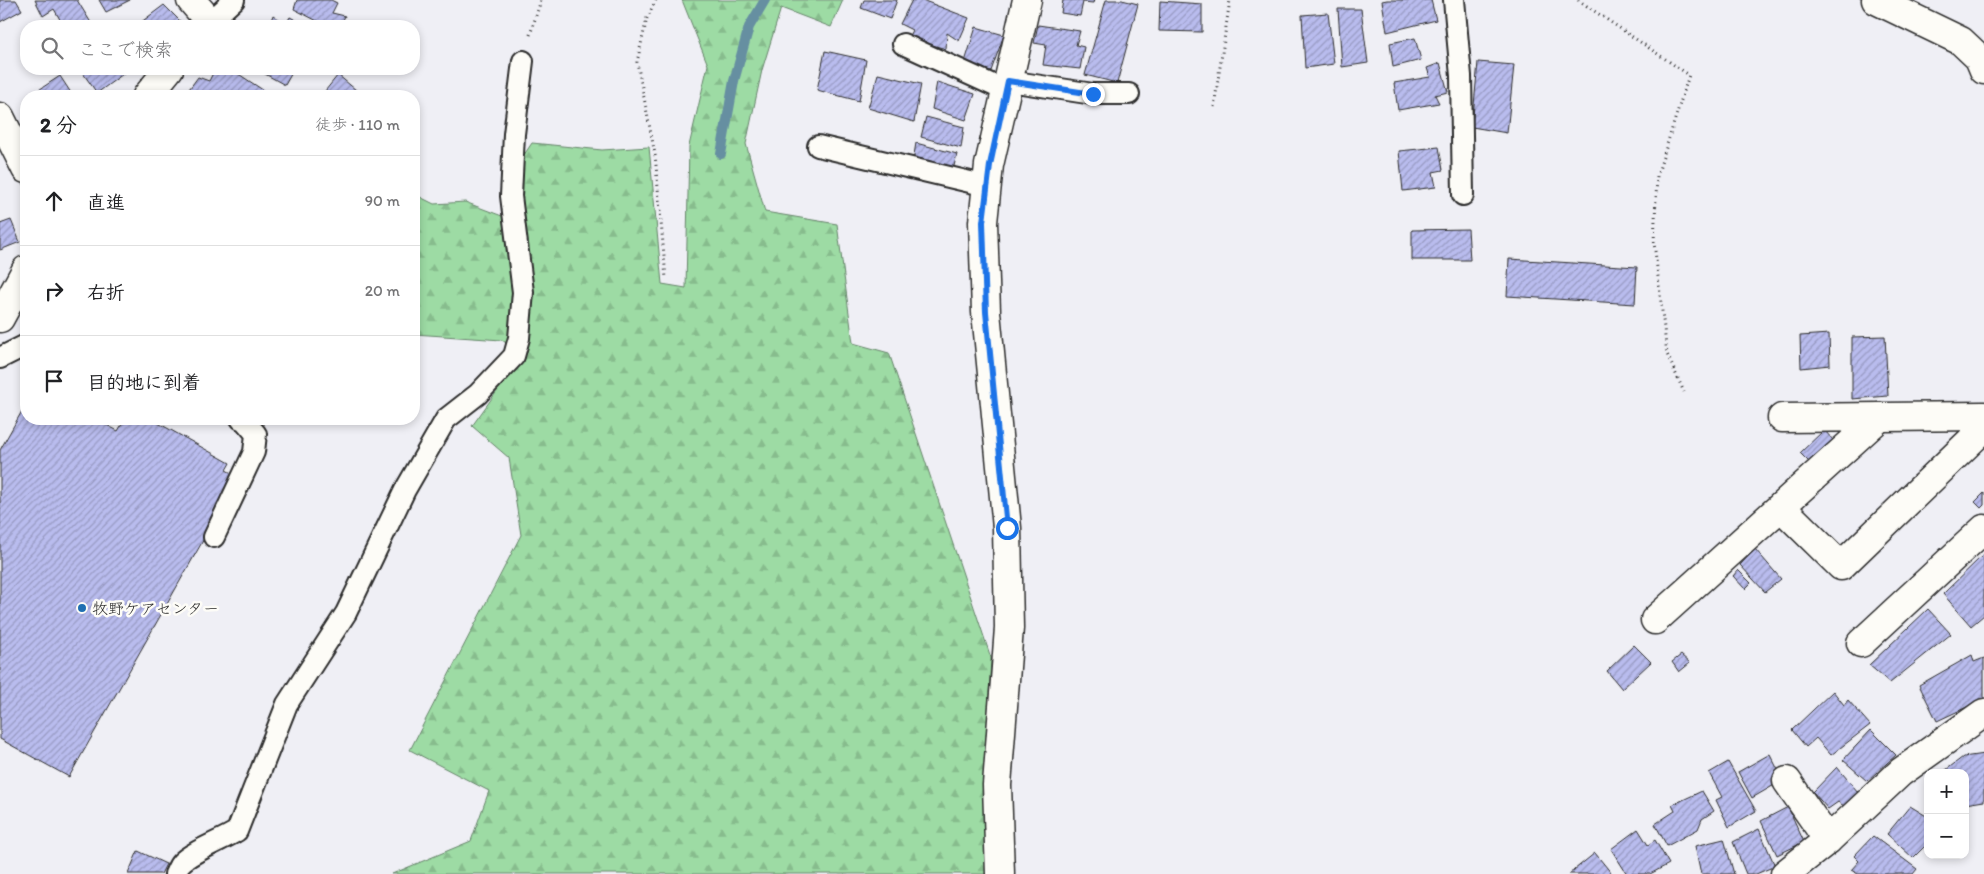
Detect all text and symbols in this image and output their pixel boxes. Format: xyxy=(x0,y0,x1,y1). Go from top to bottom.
search box xyxy=(20,20,420,75)
icon: search xyxy=(38,34,66,62)
text: ここで検索 xyxy=(78,38,173,61)
route end xyxy=(1082,83,1105,106)
text: 2 分 xyxy=(40,112,77,137)
text: 徒歩 · 110 m xyxy=(315,115,400,134)
icon: ahead xyxy=(40,187,68,215)
text: 直進 xyxy=(87,191,125,214)
text: 90 m xyxy=(365,191,400,210)
icon: right xyxy=(40,277,68,305)
text: 右折 xyxy=(87,281,125,304)
text: 20 m xyxy=(365,281,400,300)
icon: arrive xyxy=(40,367,68,395)
text: 目的地に到着 xyxy=(87,371,201,394)
route start xyxy=(996,517,1019,540)
place label: 牧野ケアセンター xyxy=(92,599,219,618)
marker: 牧野ケアセンター xyxy=(76,602,88,614)
map controls xyxy=(1924,769,1969,859)
button: + xyxy=(1924,769,1969,814)
button: − xyxy=(1924,814,1969,859)

